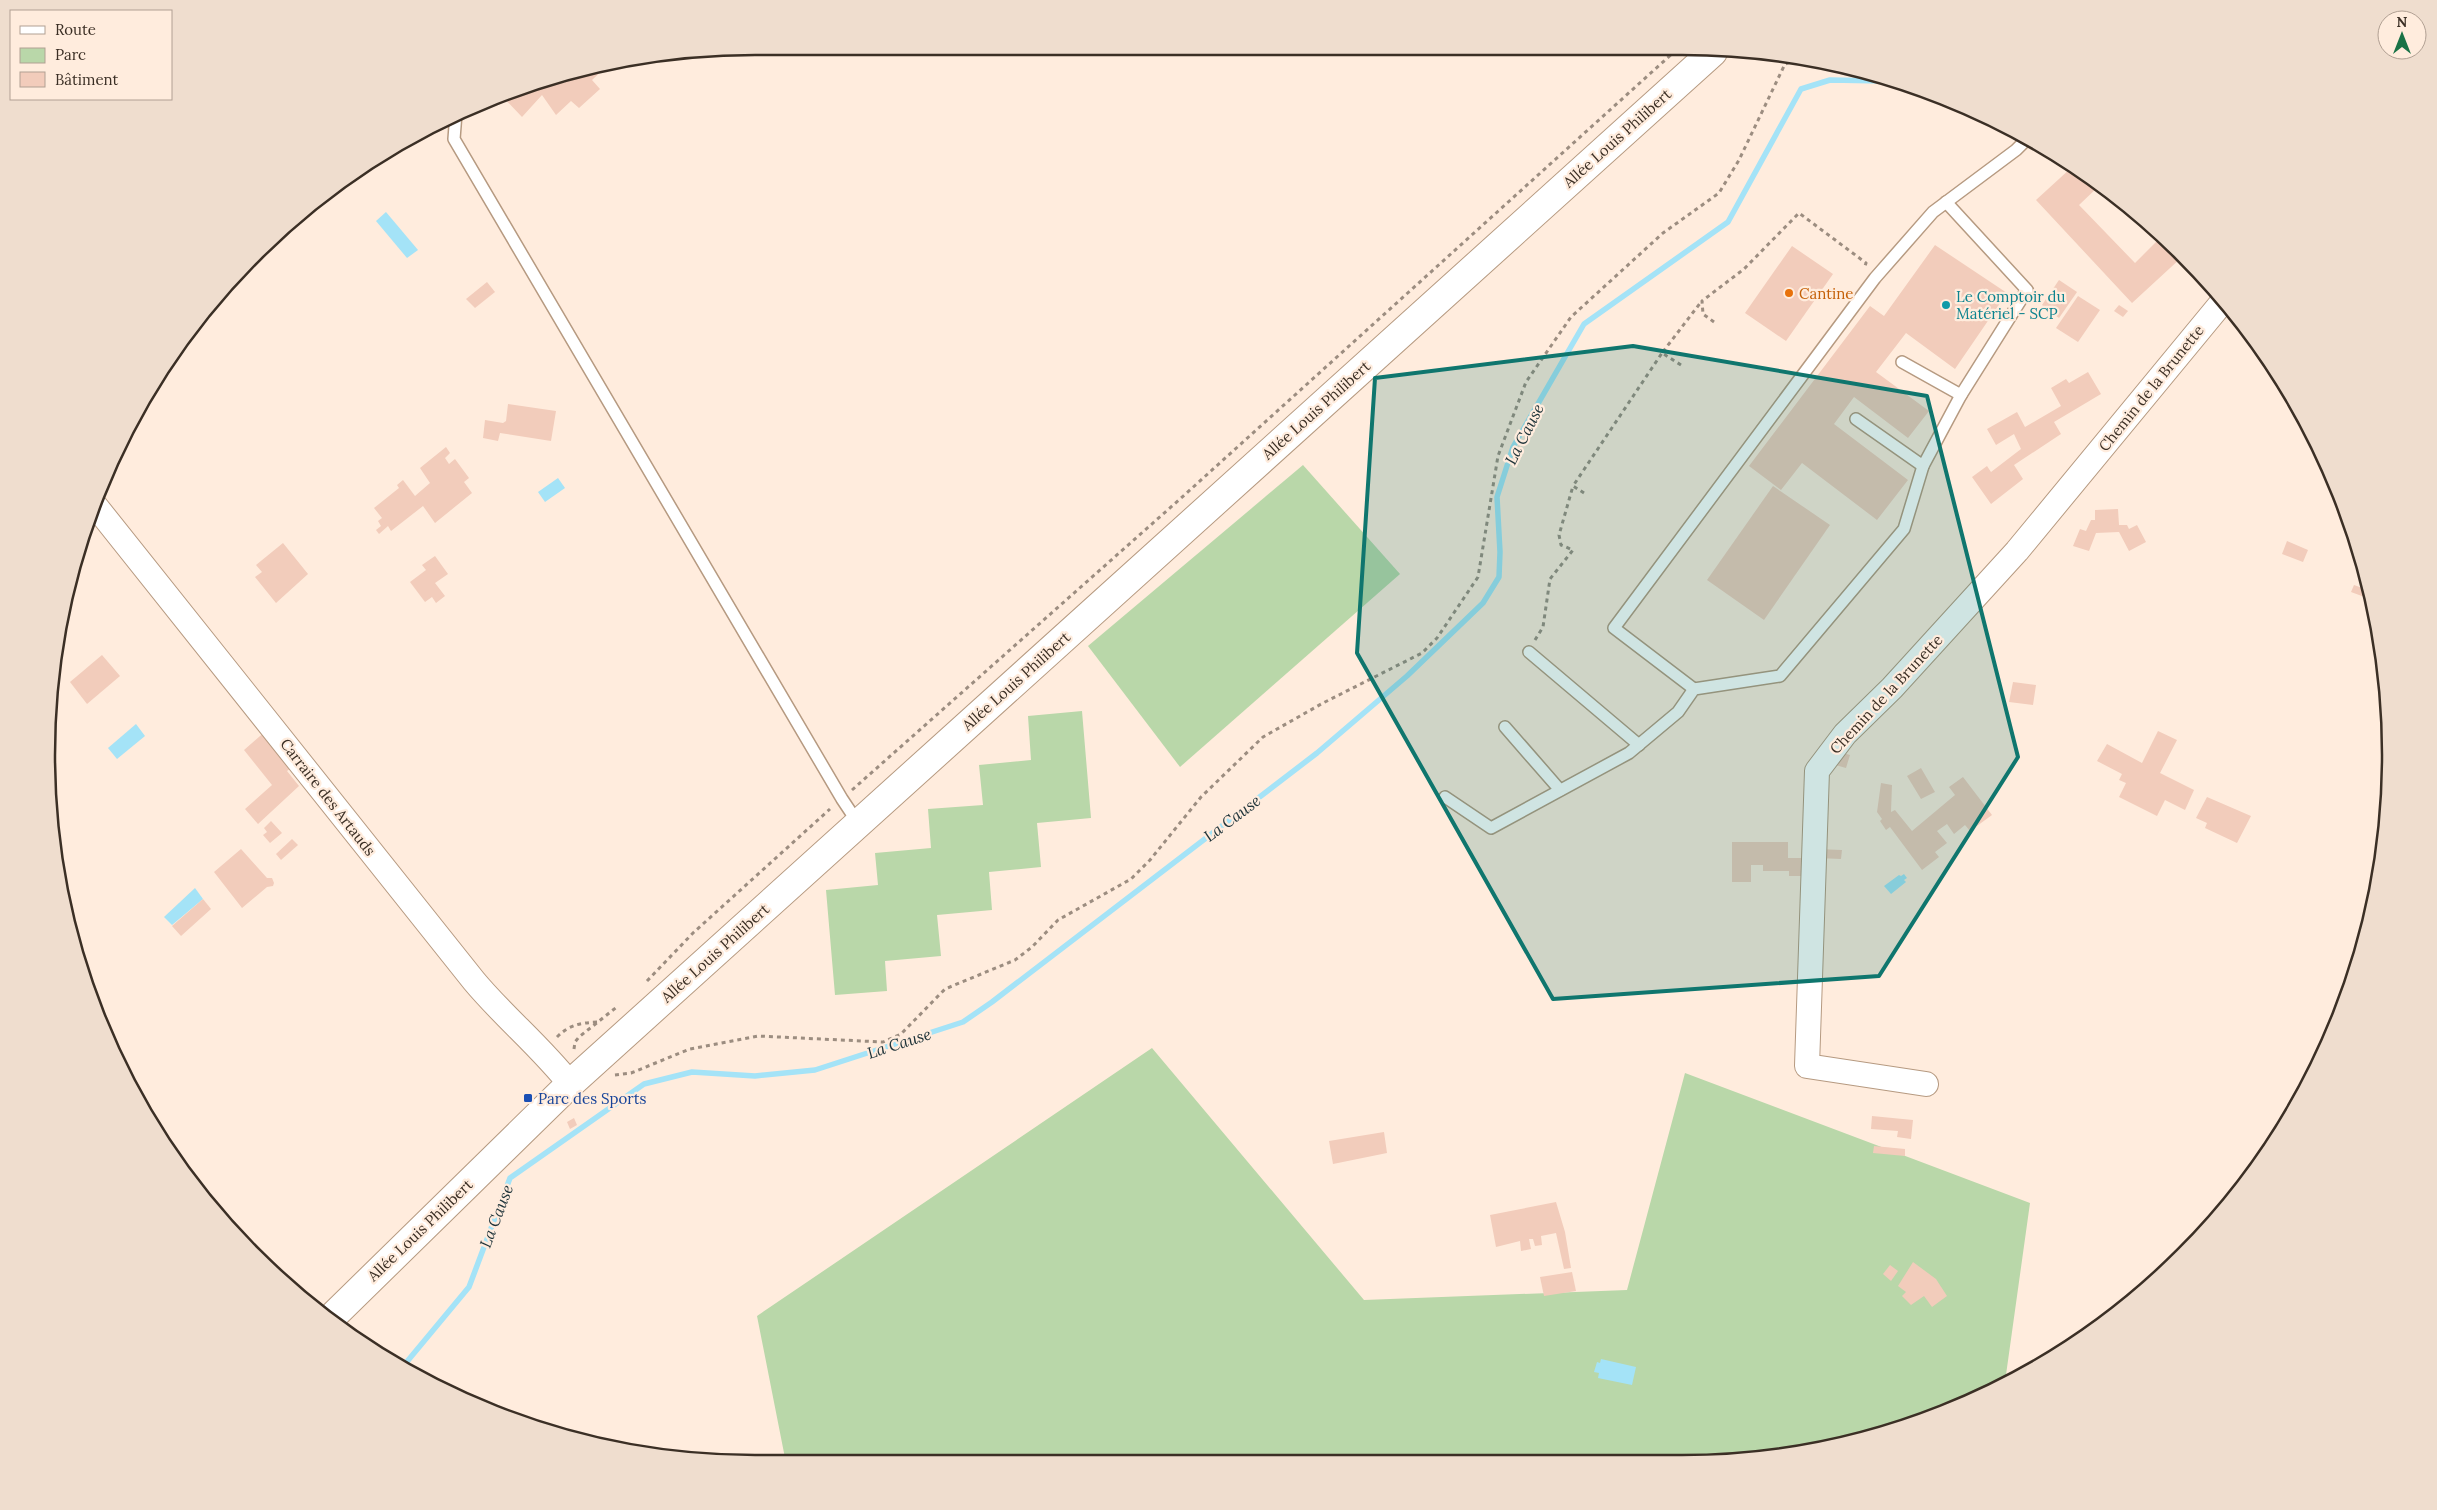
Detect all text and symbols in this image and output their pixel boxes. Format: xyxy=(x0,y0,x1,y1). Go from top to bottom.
legend xyxy=(10,10,172,100)
north arrow xyxy=(2377,10,2427,60)
text: N xyxy=(2397,13,2408,31)
text: Route xyxy=(55,20,96,39)
text: Parc xyxy=(55,45,86,64)
text: Bâtiment xyxy=(55,70,118,89)
street label: Allée Louis Philibert xyxy=(1558,84,1675,192)
place label: Cantine xyxy=(1799,284,1853,303)
marker: Cantine xyxy=(1783,287,1795,299)
place label: Le Comptoir du Matériel - SCP xyxy=(1956,287,2066,323)
marker: Le Comptoir du Matériel - SCP xyxy=(1940,299,1952,311)
street label: Chemin de la Brunette xyxy=(2094,321,2208,455)
street label: Allée Louis Philibert xyxy=(1257,356,1374,464)
water label: La Cause xyxy=(1500,400,1548,468)
street label: Allée Louis Philibert xyxy=(957,627,1074,735)
street label: Chemin de la Brunette xyxy=(1826,630,1946,758)
street label: Carraire des Artauds xyxy=(276,734,380,860)
water label: La Cause xyxy=(1200,790,1265,846)
street label: Allée Louis Philibert xyxy=(656,899,773,1007)
water label: La Cause xyxy=(865,1023,934,1063)
place label: Parc des Sports xyxy=(538,1089,647,1108)
marker: Parc des Sports xyxy=(522,1092,534,1104)
street label: Allée Louis Philibert xyxy=(363,1175,477,1286)
water label: La Cause xyxy=(475,1181,517,1250)

